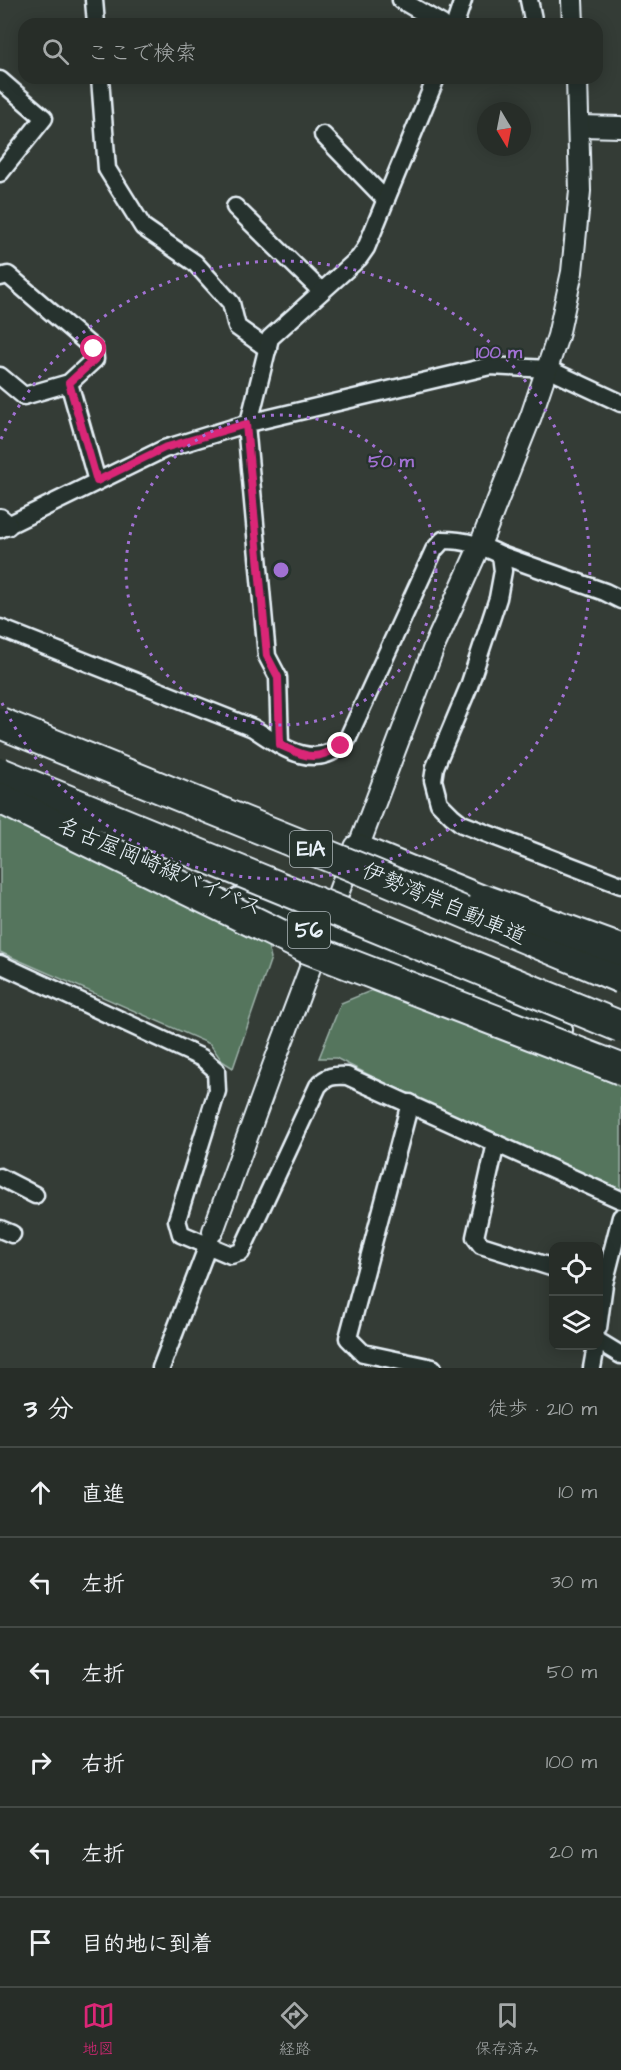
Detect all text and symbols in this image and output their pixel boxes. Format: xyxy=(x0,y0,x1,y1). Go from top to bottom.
search box xyxy=(18,18,603,84)
icon: search xyxy=(39,35,72,68)
text: ここで検索 xyxy=(87,38,197,69)
north arrow xyxy=(477,102,531,156)
route start xyxy=(80,335,106,361)
text: 100 m xyxy=(476,340,523,365)
text: 50 m xyxy=(368,449,415,474)
centre of rings xyxy=(271,560,291,580)
route end xyxy=(327,732,353,758)
street label: 名古屋岡崎線バイパス xyxy=(53,810,267,924)
road number: E1A xyxy=(290,831,332,867)
street label: 伊勢湾岸自動車道 xyxy=(357,855,531,953)
road number: 56 xyxy=(288,912,330,948)
map controls xyxy=(549,1242,603,1350)
button: locate xyxy=(549,1242,603,1296)
button: layers xyxy=(549,1296,603,1350)
text: 3 分 xyxy=(24,1391,74,1427)
text: 徒歩 · 210 m xyxy=(488,1395,597,1423)
icon: ahead xyxy=(24,1476,57,1509)
text: 10 m xyxy=(558,1478,597,1506)
text: 直進 xyxy=(81,1479,125,1510)
icon: left xyxy=(24,1566,57,1599)
text: 30 m xyxy=(551,1568,597,1596)
text: 左折 xyxy=(81,1569,125,1600)
icon: left xyxy=(24,1656,57,1689)
text: 50 m xyxy=(547,1658,597,1686)
text: 左折 xyxy=(81,1659,125,1690)
icon: right xyxy=(24,1746,57,1779)
text: 100 m xyxy=(546,1748,597,1776)
text: 右折 xyxy=(81,1749,125,1780)
icon: left xyxy=(24,1836,57,1869)
text: 20 m xyxy=(549,1838,597,1866)
text: 左折 xyxy=(81,1839,125,1870)
icon: arrive xyxy=(24,1926,57,1959)
text: 目的地に到着 xyxy=(81,1929,213,1960)
tab: 地図 xyxy=(82,1999,115,2060)
tab: 経路 xyxy=(278,1999,311,2060)
tab: 保存済み xyxy=(475,1999,539,2060)

